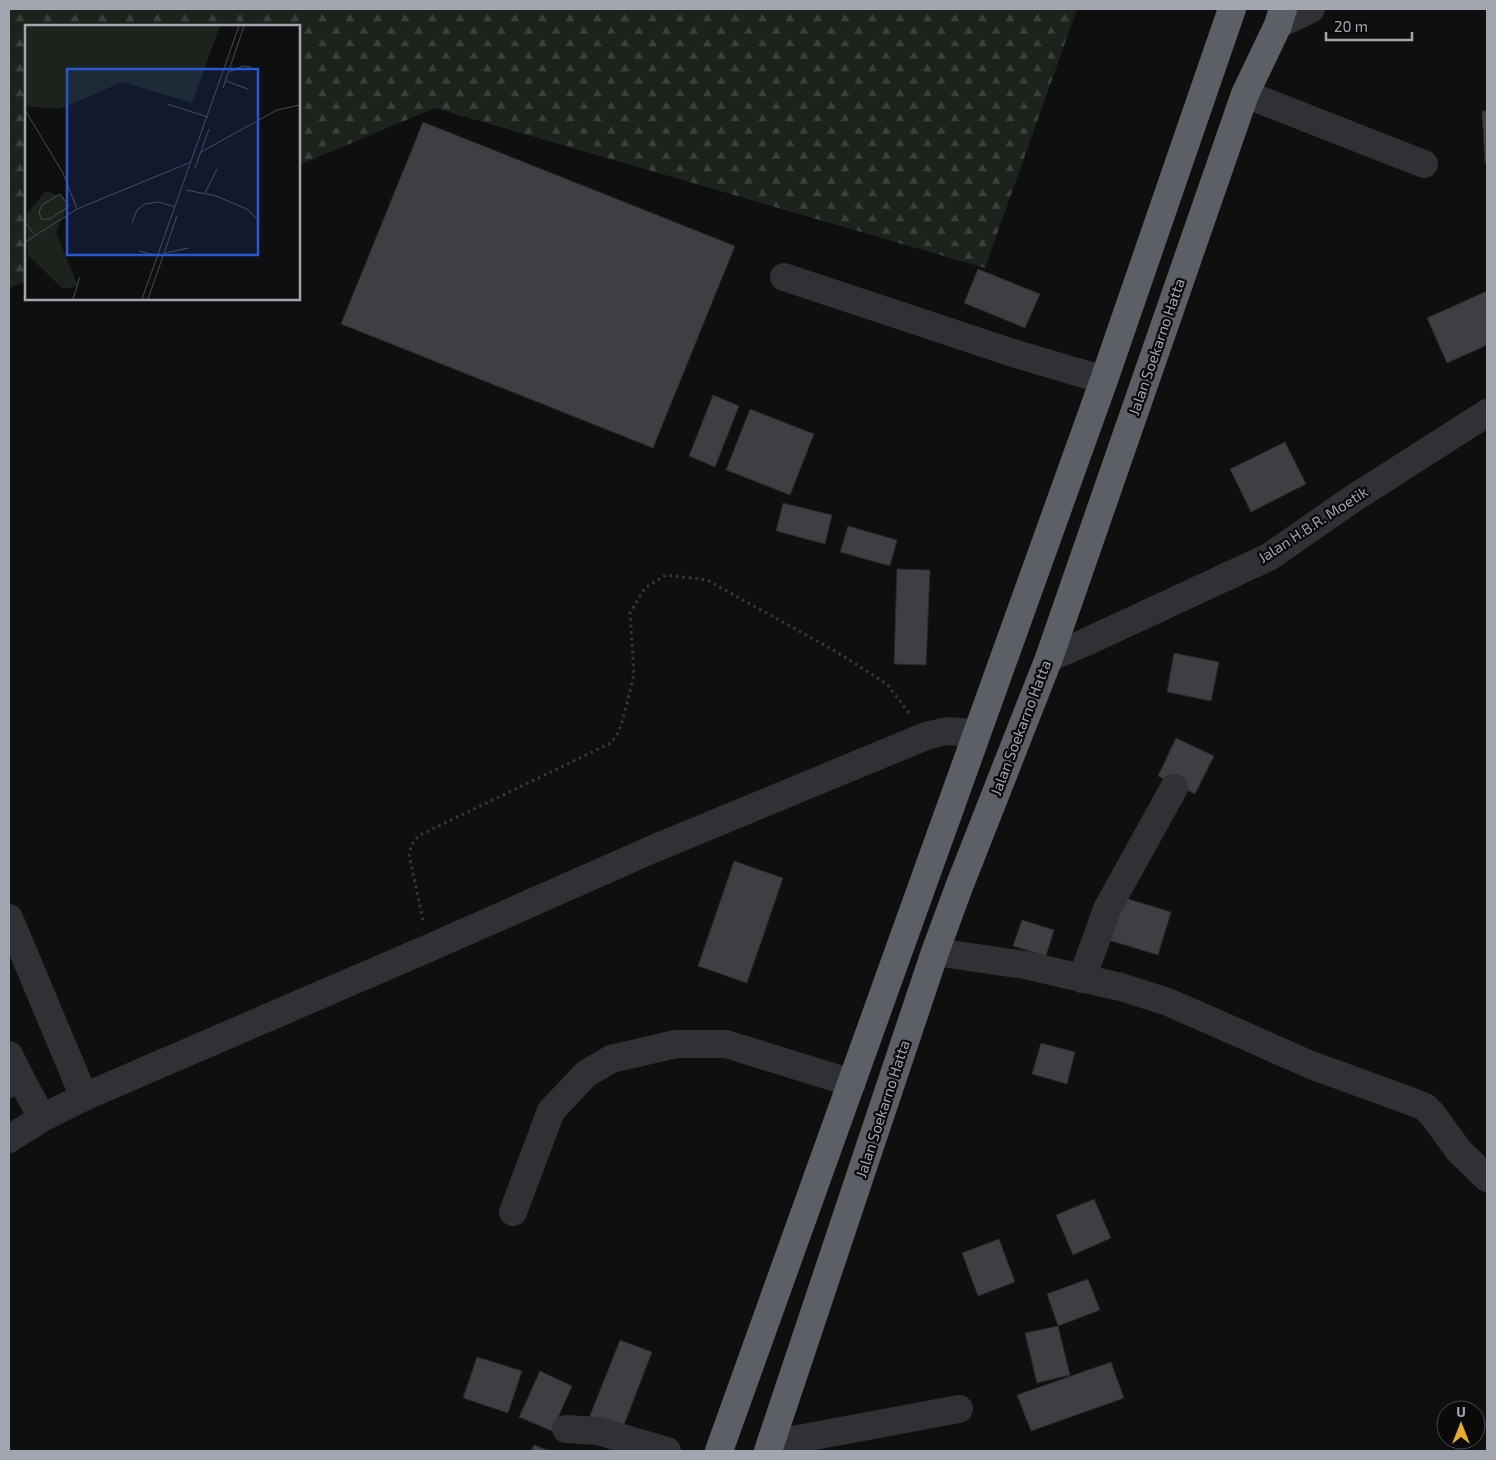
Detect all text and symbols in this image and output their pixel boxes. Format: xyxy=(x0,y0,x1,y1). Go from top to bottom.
scale bar xyxy=(1326,10,1412,42)
text: 20 m xyxy=(1334,17,1368,35)
inset map xyxy=(25,25,300,300)
street label: Jalan Soekarno Hatta xyxy=(1124,276,1188,417)
street label: Jalan H.B.R. Moetik xyxy=(1254,482,1371,566)
street label: Jalan Soekarno Hatta xyxy=(986,657,1054,798)
street label: Jalan Soekarno Hatta xyxy=(851,1038,913,1180)
north arrow xyxy=(1436,1400,1486,1450)
text: U xyxy=(1456,1403,1466,1420)

